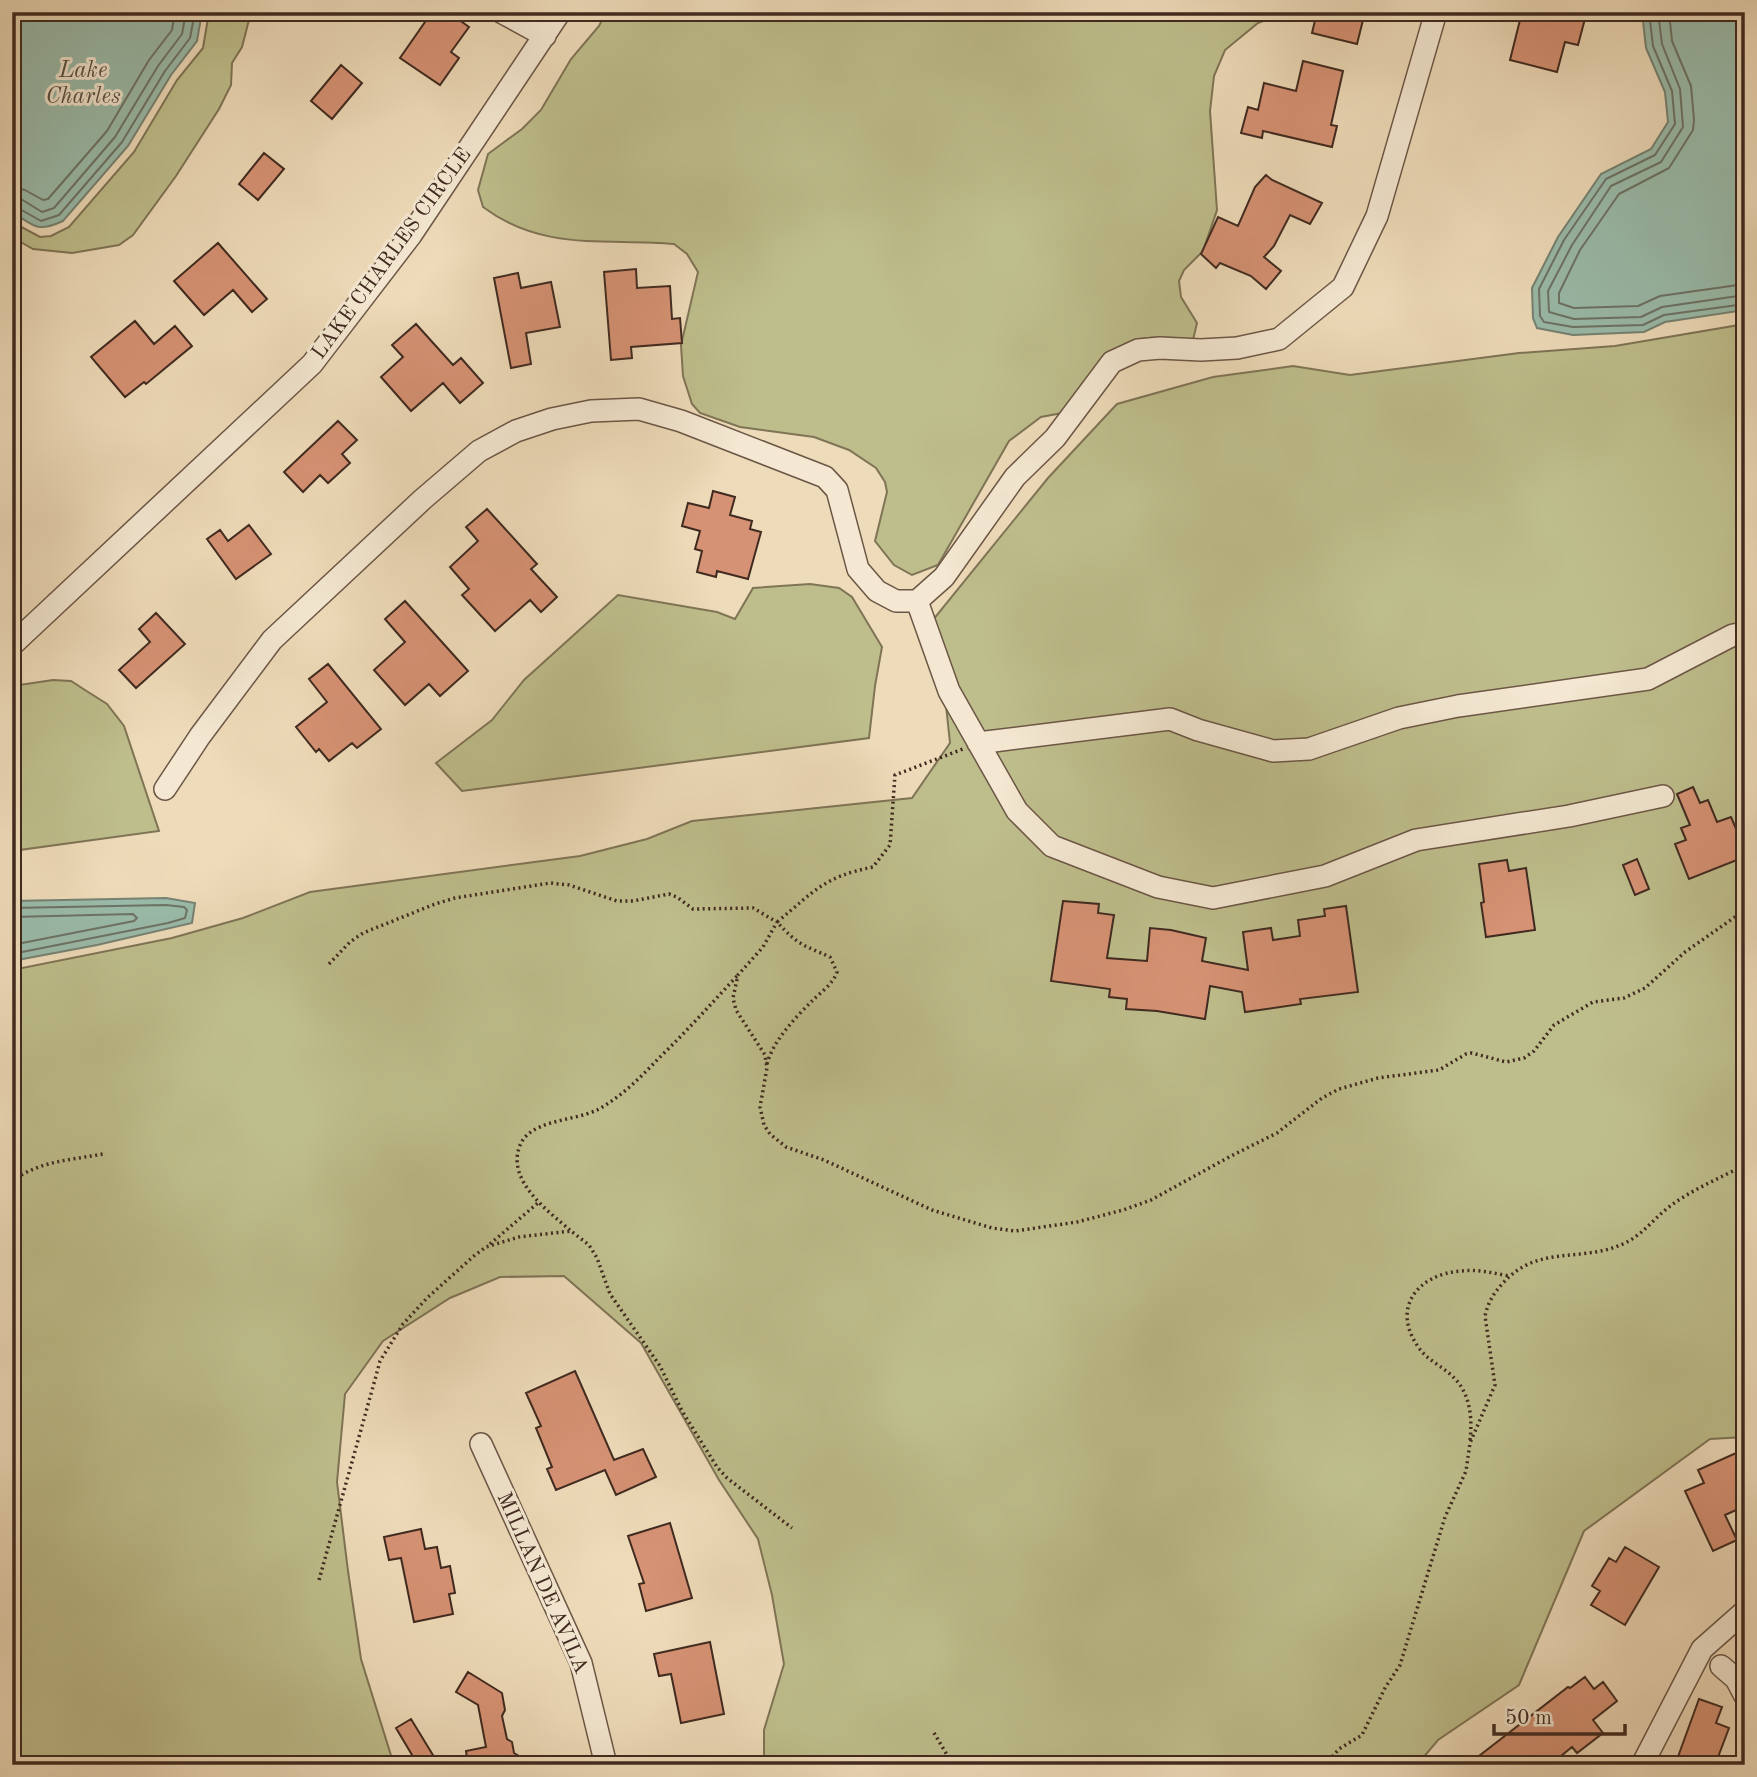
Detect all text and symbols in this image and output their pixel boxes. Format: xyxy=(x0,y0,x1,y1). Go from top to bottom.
water label: Lake Charles xyxy=(45,59,121,108)
street label: LAKE CHARLES CIRCLE xyxy=(308,144,476,364)
street label: MILLAN DE AVILA xyxy=(493,1489,591,1677)
scale bar xyxy=(1494,1693,1626,1737)
text: 50 m xyxy=(1505,1708,1552,1729)

